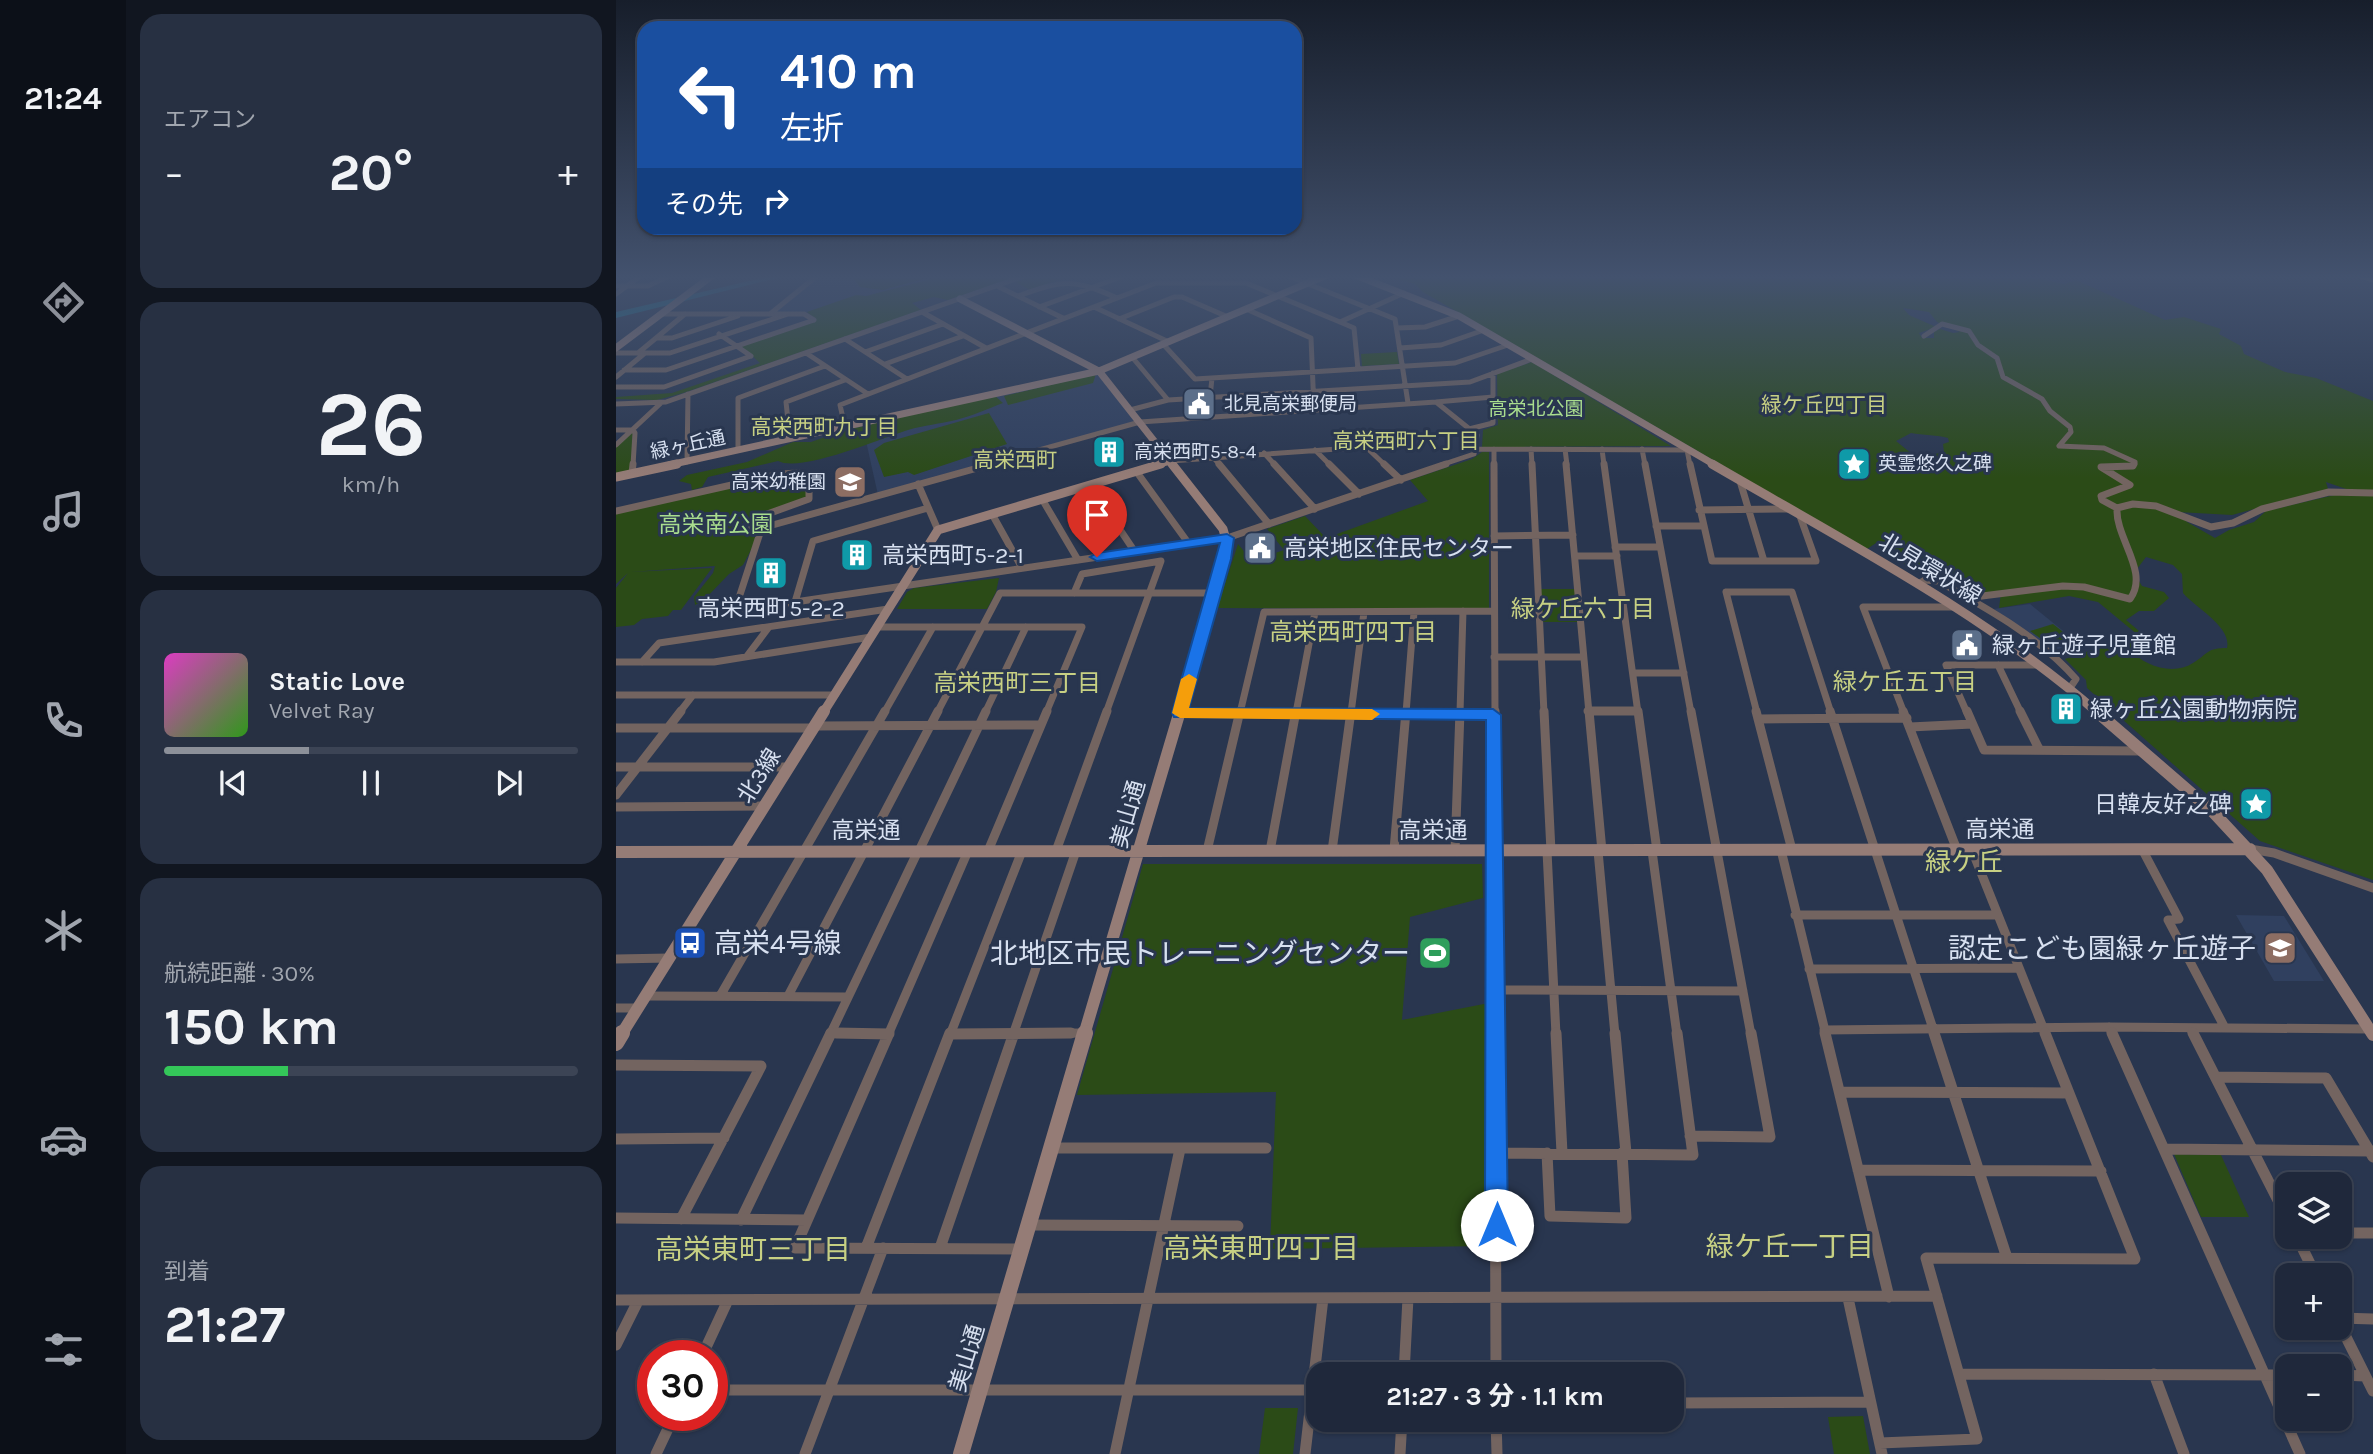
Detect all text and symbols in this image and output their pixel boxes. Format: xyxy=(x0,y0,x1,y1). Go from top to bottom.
text: 410 m xyxy=(780,43,917,100)
icon: left xyxy=(665,49,756,140)
text: 21:24 xyxy=(24,80,102,117)
text: エアコン xyxy=(164,106,256,133)
text: 左折 xyxy=(780,110,844,147)
text: 20° xyxy=(329,142,413,203)
text: − xyxy=(164,151,184,196)
text: + xyxy=(558,151,578,196)
icon: right xyxy=(757,182,795,220)
text: その先 xyxy=(665,189,743,220)
icon: directions xyxy=(39,278,88,327)
text: 26 xyxy=(316,372,426,478)
public building icon: 北見高栄郵便局 xyxy=(1180,385,1218,423)
place label: 北見高栄郵便局 xyxy=(1224,393,1357,415)
district label: 緑ケ丘四丁目 xyxy=(1761,393,1887,417)
park label: 高栄北公園 xyxy=(1488,398,1584,420)
district label: 高栄西町九丁目 xyxy=(751,415,898,439)
street label: 緑ヶ丘通 xyxy=(649,426,727,464)
district label: 高栄西町六丁目 xyxy=(1333,429,1480,453)
building icon: 高栄西町5-8-4 xyxy=(1090,433,1128,471)
place label: 高栄西町5-8-4 xyxy=(1134,441,1257,463)
place icon: 英霊悠久之碑 xyxy=(1835,445,1873,483)
district label: 高栄西町 xyxy=(973,448,1057,472)
place label: 英霊悠久之碑 xyxy=(1878,453,1992,475)
school or university icon: 高栄幼稚園 xyxy=(831,463,869,501)
text: km/h xyxy=(342,471,400,498)
place label: 高栄幼稚園 xyxy=(731,471,826,493)
pin xyxy=(1067,485,1127,557)
icon: music xyxy=(39,487,88,536)
icon: arrive xyxy=(1078,496,1116,534)
park label: 高栄南公園 xyxy=(659,511,774,538)
street label: 北見環状線 xyxy=(1874,528,1986,610)
public building icon: 高栄地区住民センター xyxy=(1241,529,1279,567)
place label: 高栄地区住民センター xyxy=(1284,535,1514,562)
building icon: 高栄西町5-2-1 xyxy=(838,536,876,574)
place label: 高栄西町5-2-1 xyxy=(882,542,1024,569)
building icon: 高栄西町5-2-2 xyxy=(752,554,790,592)
place label: 高栄西町5-2-2 xyxy=(697,595,845,622)
district label: 緑ケ丘六丁目 xyxy=(1511,595,1655,623)
district label: 高栄西町四丁目 xyxy=(1269,618,1437,646)
public building icon: 緑ヶ丘遊子児童館 xyxy=(1948,626,1986,664)
place label: 緑ヶ丘遊子児童館 xyxy=(1992,632,2176,659)
text: Static Love xyxy=(269,666,405,697)
district label: 緑ケ丘五丁目 xyxy=(1833,668,1977,696)
district label: 高栄西町三丁目 xyxy=(933,669,1101,697)
building icon: 緑ヶ丘公園動物病院 xyxy=(2047,690,2085,728)
icon: phone xyxy=(39,696,88,745)
place label: 緑ヶ丘公園動物病院 xyxy=(2090,696,2297,723)
text: Velvet Ray xyxy=(269,697,374,724)
street label: 北3線 xyxy=(732,744,786,808)
icon: previous xyxy=(214,764,252,802)
icon: pause xyxy=(352,764,390,802)
icon: next xyxy=(490,764,528,802)
street label: 美山通 xyxy=(1106,777,1150,851)
place icon: 日韓友好之碑 xyxy=(2237,785,2275,823)
place label: 日韓友好之碑 xyxy=(2094,791,2232,818)
street label: 高栄通 xyxy=(1966,816,2035,843)
street label: 高栄通 xyxy=(832,817,901,844)
street label: 高栄通 xyxy=(1399,817,1468,844)
district label: 緑ケ丘 xyxy=(1925,847,2003,878)
icon: climate xyxy=(39,906,88,955)
bus stop icon: 高栄4号線 xyxy=(671,924,709,962)
place label: 高栄4号線 xyxy=(714,927,842,960)
school or university icon: 認定こども園緑ヶ丘遊子 xyxy=(2261,929,2299,967)
place label: 認定こども園緑ヶ丘遊子 xyxy=(1948,932,2256,965)
sports icon: 北地区市民トレーニングセンター xyxy=(1416,934,1454,972)
place label: 北地区市民トレーニングセンター xyxy=(990,937,1410,970)
text: 航続距離 · 30% xyxy=(164,960,315,987)
text: 150 km xyxy=(164,996,339,1057)
icon: car xyxy=(39,1115,88,1164)
map controls xyxy=(2275,1172,2352,1431)
button: layers xyxy=(2275,1172,2352,1249)
position arrow xyxy=(1460,1188,1534,1262)
district label: 緑ケ丘一丁目 xyxy=(1706,1230,1874,1263)
district label: 高栄東町四丁目 xyxy=(1163,1232,1359,1265)
district label: 高栄東町三丁目 xyxy=(655,1233,851,1266)
text: 到着 xyxy=(164,1258,210,1285)
button: + xyxy=(2275,1263,2352,1340)
text: 21:27 xyxy=(164,1294,285,1355)
street label: 美山通 xyxy=(944,1321,990,1395)
icon: filters xyxy=(39,1325,88,1374)
speed limit sign: 30 xyxy=(637,1340,728,1431)
button: − xyxy=(2275,1354,2352,1431)
text: 21:27 · 3 分 · 1.1 km xyxy=(1386,1381,1604,1412)

